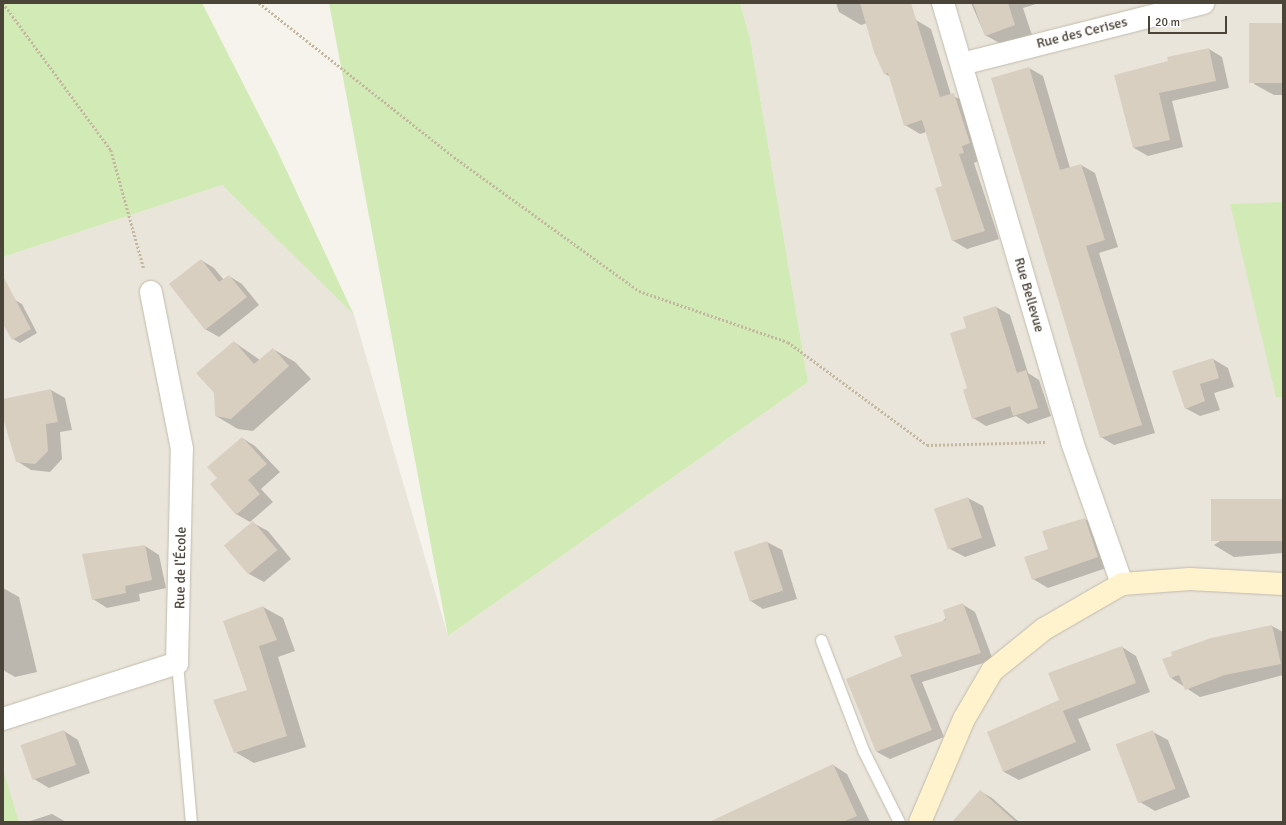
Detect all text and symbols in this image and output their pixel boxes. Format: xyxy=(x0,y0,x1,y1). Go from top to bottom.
scale bar xyxy=(1150,8,1229,34)
street label: Rue des Cerises xyxy=(1035,14,1129,52)
text: 20 m xyxy=(1155,15,1180,30)
street label: Rue Bellevue xyxy=(1010,256,1048,334)
street label: Rue de l'École xyxy=(172,527,190,609)

